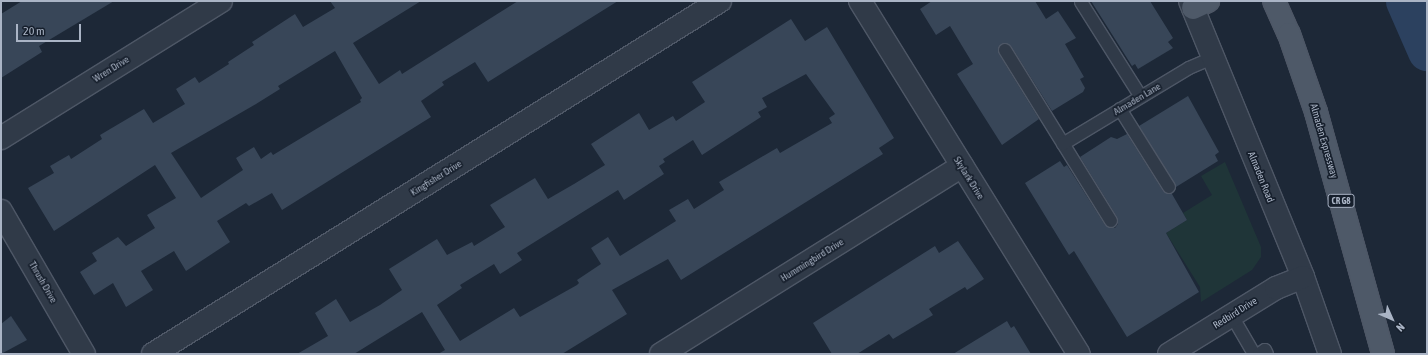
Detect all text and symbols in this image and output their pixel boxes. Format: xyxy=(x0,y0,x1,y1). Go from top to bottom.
scale bar xyxy=(18,16,83,42)
text: 20 m xyxy=(23,24,45,38)
street label: Wren Drive xyxy=(91,53,131,85)
street label: Almaden Lane xyxy=(1111,80,1163,118)
street label: Almaden Expressway xyxy=(1308,102,1340,180)
street label: Almaden Road xyxy=(1245,150,1277,204)
street label: Skylark Drive xyxy=(951,154,987,202)
street label: Kingfisher Drive xyxy=(408,158,464,198)
road number: CR G8 xyxy=(1327,194,1355,208)
street label: Hummingbird Drive xyxy=(778,236,846,284)
street label: Thrush Drive xyxy=(26,259,60,305)
street label: Redbird Drive xyxy=(1211,295,1259,331)
north arrow xyxy=(1372,299,1412,339)
text: N xyxy=(1394,321,1407,334)

